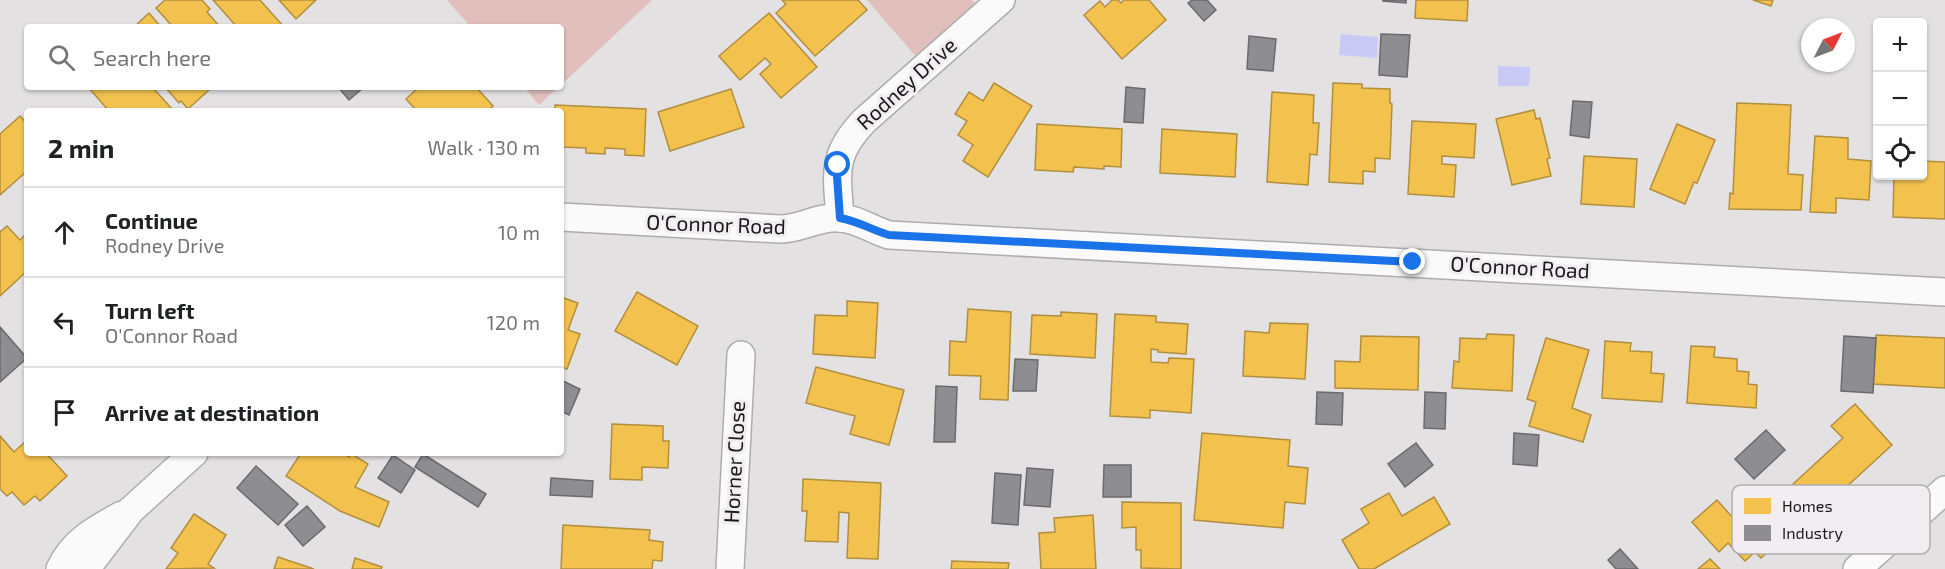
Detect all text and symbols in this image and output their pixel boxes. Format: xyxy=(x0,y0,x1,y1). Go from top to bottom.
north arrow xyxy=(1801,18,1855,72)
map controls xyxy=(1873,18,1927,180)
button: + xyxy=(1873,18,1927,72)
search box xyxy=(24,24,564,90)
street label: Rodney Drive xyxy=(851,32,961,134)
icon: search xyxy=(45,41,78,74)
text: Search here xyxy=(93,44,211,70)
button: − xyxy=(1873,72,1927,126)
button: locate xyxy=(1873,126,1927,180)
text: 2 min xyxy=(48,132,114,163)
text: Walk · 130 m xyxy=(428,135,540,159)
route start xyxy=(824,151,850,177)
text: Continue xyxy=(105,207,198,233)
street label: O'Connor Road xyxy=(646,209,786,238)
icon: ahead xyxy=(48,216,81,249)
text: 10 m xyxy=(498,220,540,244)
text: Rodney Drive xyxy=(105,233,224,257)
route end xyxy=(1399,248,1425,274)
street label: O'Connor Road xyxy=(1450,250,1590,283)
text: Turn left xyxy=(105,297,194,323)
icon: left xyxy=(48,306,81,339)
text: 120 m xyxy=(487,310,540,334)
text: O'Connor Road xyxy=(105,323,238,347)
icon: arrive xyxy=(48,396,81,429)
text: Arrive at destination xyxy=(105,399,319,425)
street label: Horner Close xyxy=(718,400,749,524)
legend xyxy=(1732,485,1930,554)
text: Homes xyxy=(1782,496,1833,515)
text: Industry xyxy=(1782,523,1843,542)

